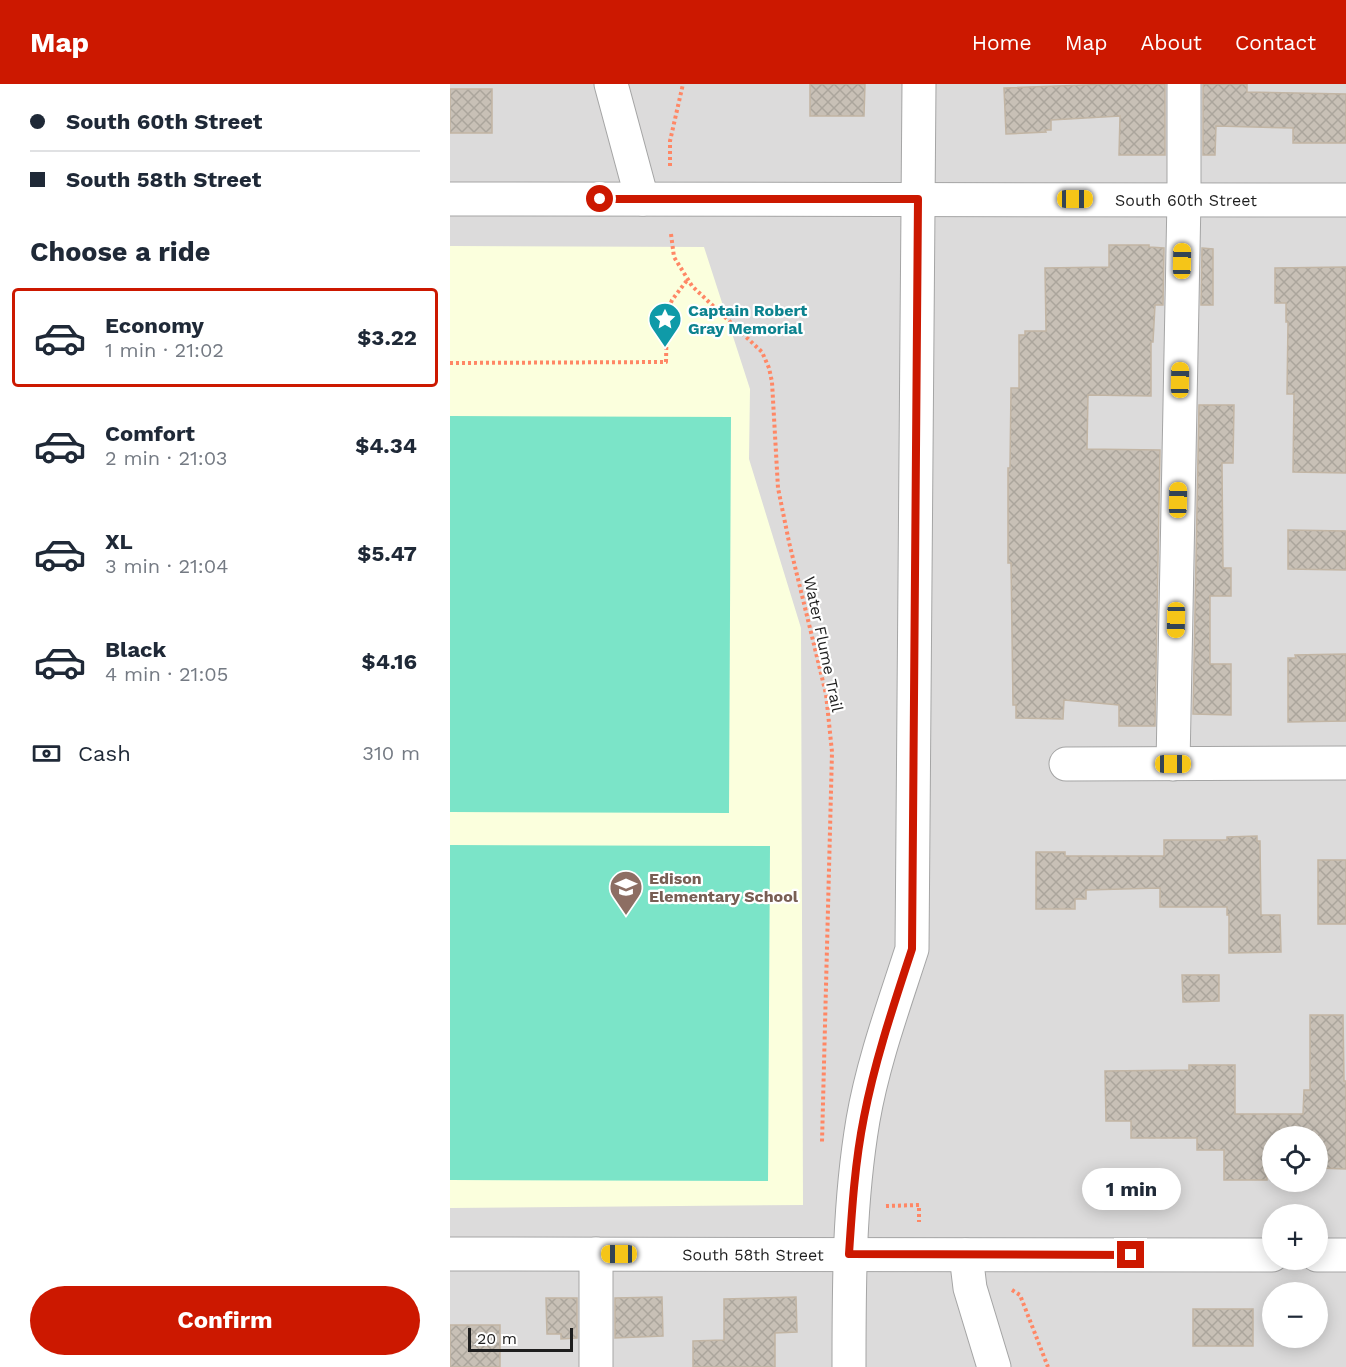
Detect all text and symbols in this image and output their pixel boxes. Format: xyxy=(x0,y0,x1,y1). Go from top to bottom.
text: Map xyxy=(30,26,89,59)
text: Home xyxy=(972,30,1032,55)
text: Map xyxy=(1065,30,1108,55)
text: About xyxy=(1141,30,1202,55)
text: Contact xyxy=(1235,30,1316,55)
text: South 60th Street xyxy=(66,109,262,134)
text: South 58th Street xyxy=(66,167,261,192)
route start xyxy=(586,185,613,212)
car xyxy=(1057,190,1093,208)
street label: South 60th Street xyxy=(1115,191,1257,210)
text: Choose a ride xyxy=(30,236,210,268)
car xyxy=(1173,243,1191,279)
place icon: Captain Robert Gray Memorial xyxy=(647,301,683,348)
place label: Captain Robert Gray Memorial xyxy=(688,301,807,338)
icon: car xyxy=(33,311,87,365)
text: Economy xyxy=(105,313,204,338)
text: $3.22 xyxy=(357,325,417,350)
text: 1 min · 21:02 xyxy=(105,338,224,362)
car xyxy=(1171,362,1189,398)
icon: car xyxy=(33,419,87,473)
text: Comfort xyxy=(105,421,195,446)
text: $4.34 xyxy=(355,433,417,458)
text: 2 min · 21:03 xyxy=(105,446,227,470)
car xyxy=(1169,482,1187,518)
icon: car xyxy=(33,527,87,581)
text: XL xyxy=(105,529,133,554)
text: $5.47 xyxy=(357,541,417,566)
text: 3 min · 21:04 xyxy=(105,554,228,578)
street label: Water Flume Trail xyxy=(800,575,847,714)
car xyxy=(1167,602,1185,638)
icon: car xyxy=(33,635,87,689)
text: Black xyxy=(105,637,166,662)
text: $4.16 xyxy=(362,649,417,674)
text: 4 min · 21:05 xyxy=(105,662,228,686)
icon: cash xyxy=(30,737,63,770)
text: Cash xyxy=(78,741,131,766)
text: 310 m xyxy=(362,741,420,765)
car xyxy=(1155,755,1191,773)
school or university icon: Edison Elementary School xyxy=(608,869,644,916)
place label: Edison Elementary School xyxy=(649,869,799,906)
map controls xyxy=(1262,1126,1328,1348)
button: locate xyxy=(1262,1126,1328,1192)
callout: 1 min xyxy=(1082,1168,1180,1210)
text: 1 min xyxy=(1106,1177,1157,1201)
button: + xyxy=(1262,1204,1328,1270)
route end xyxy=(1117,1241,1144,1268)
car xyxy=(601,1245,637,1263)
street label: South 58th Street xyxy=(682,1245,824,1264)
button: − xyxy=(1262,1282,1328,1348)
button: Confirm xyxy=(30,1286,420,1355)
scale bar xyxy=(468,1325,573,1352)
text: 20 m xyxy=(477,1329,517,1348)

